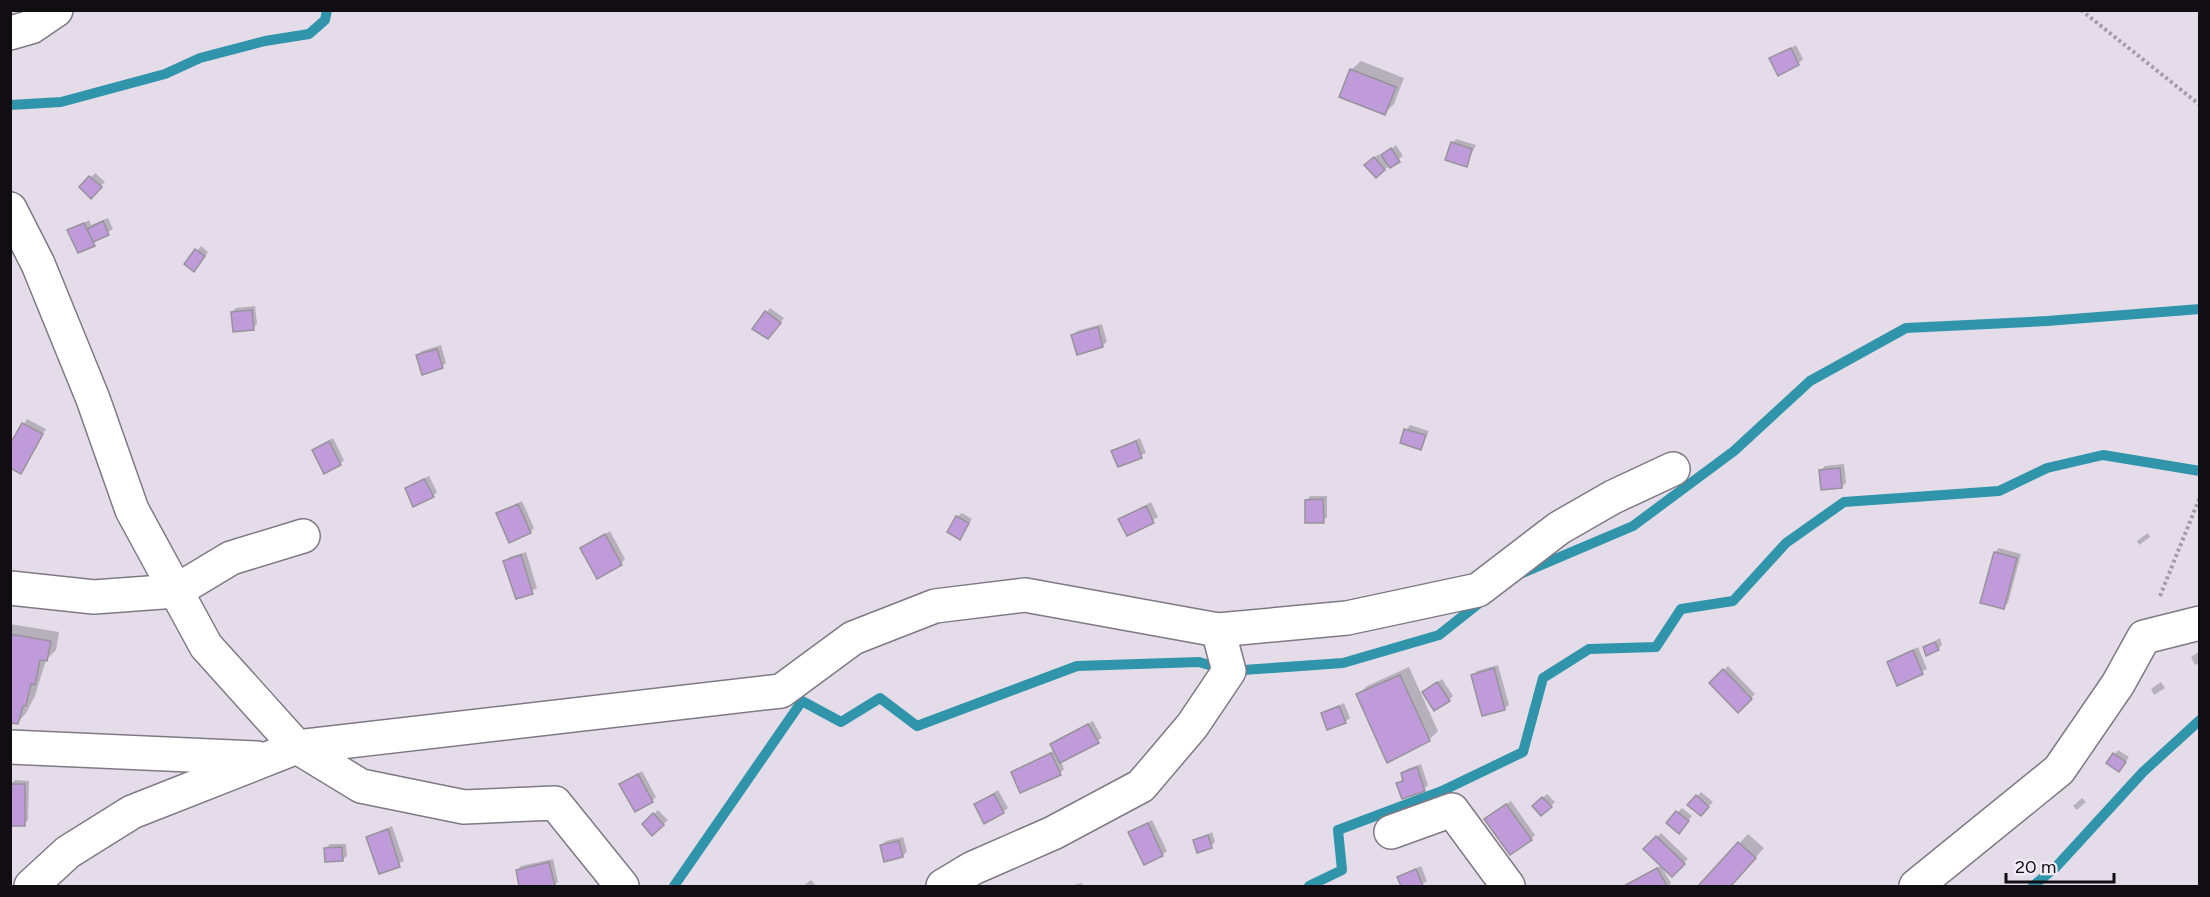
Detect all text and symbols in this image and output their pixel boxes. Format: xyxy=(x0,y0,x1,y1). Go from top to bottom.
scale bar xyxy=(2006,846,2114,884)
text: 20 m xyxy=(2015,856,2056,878)

